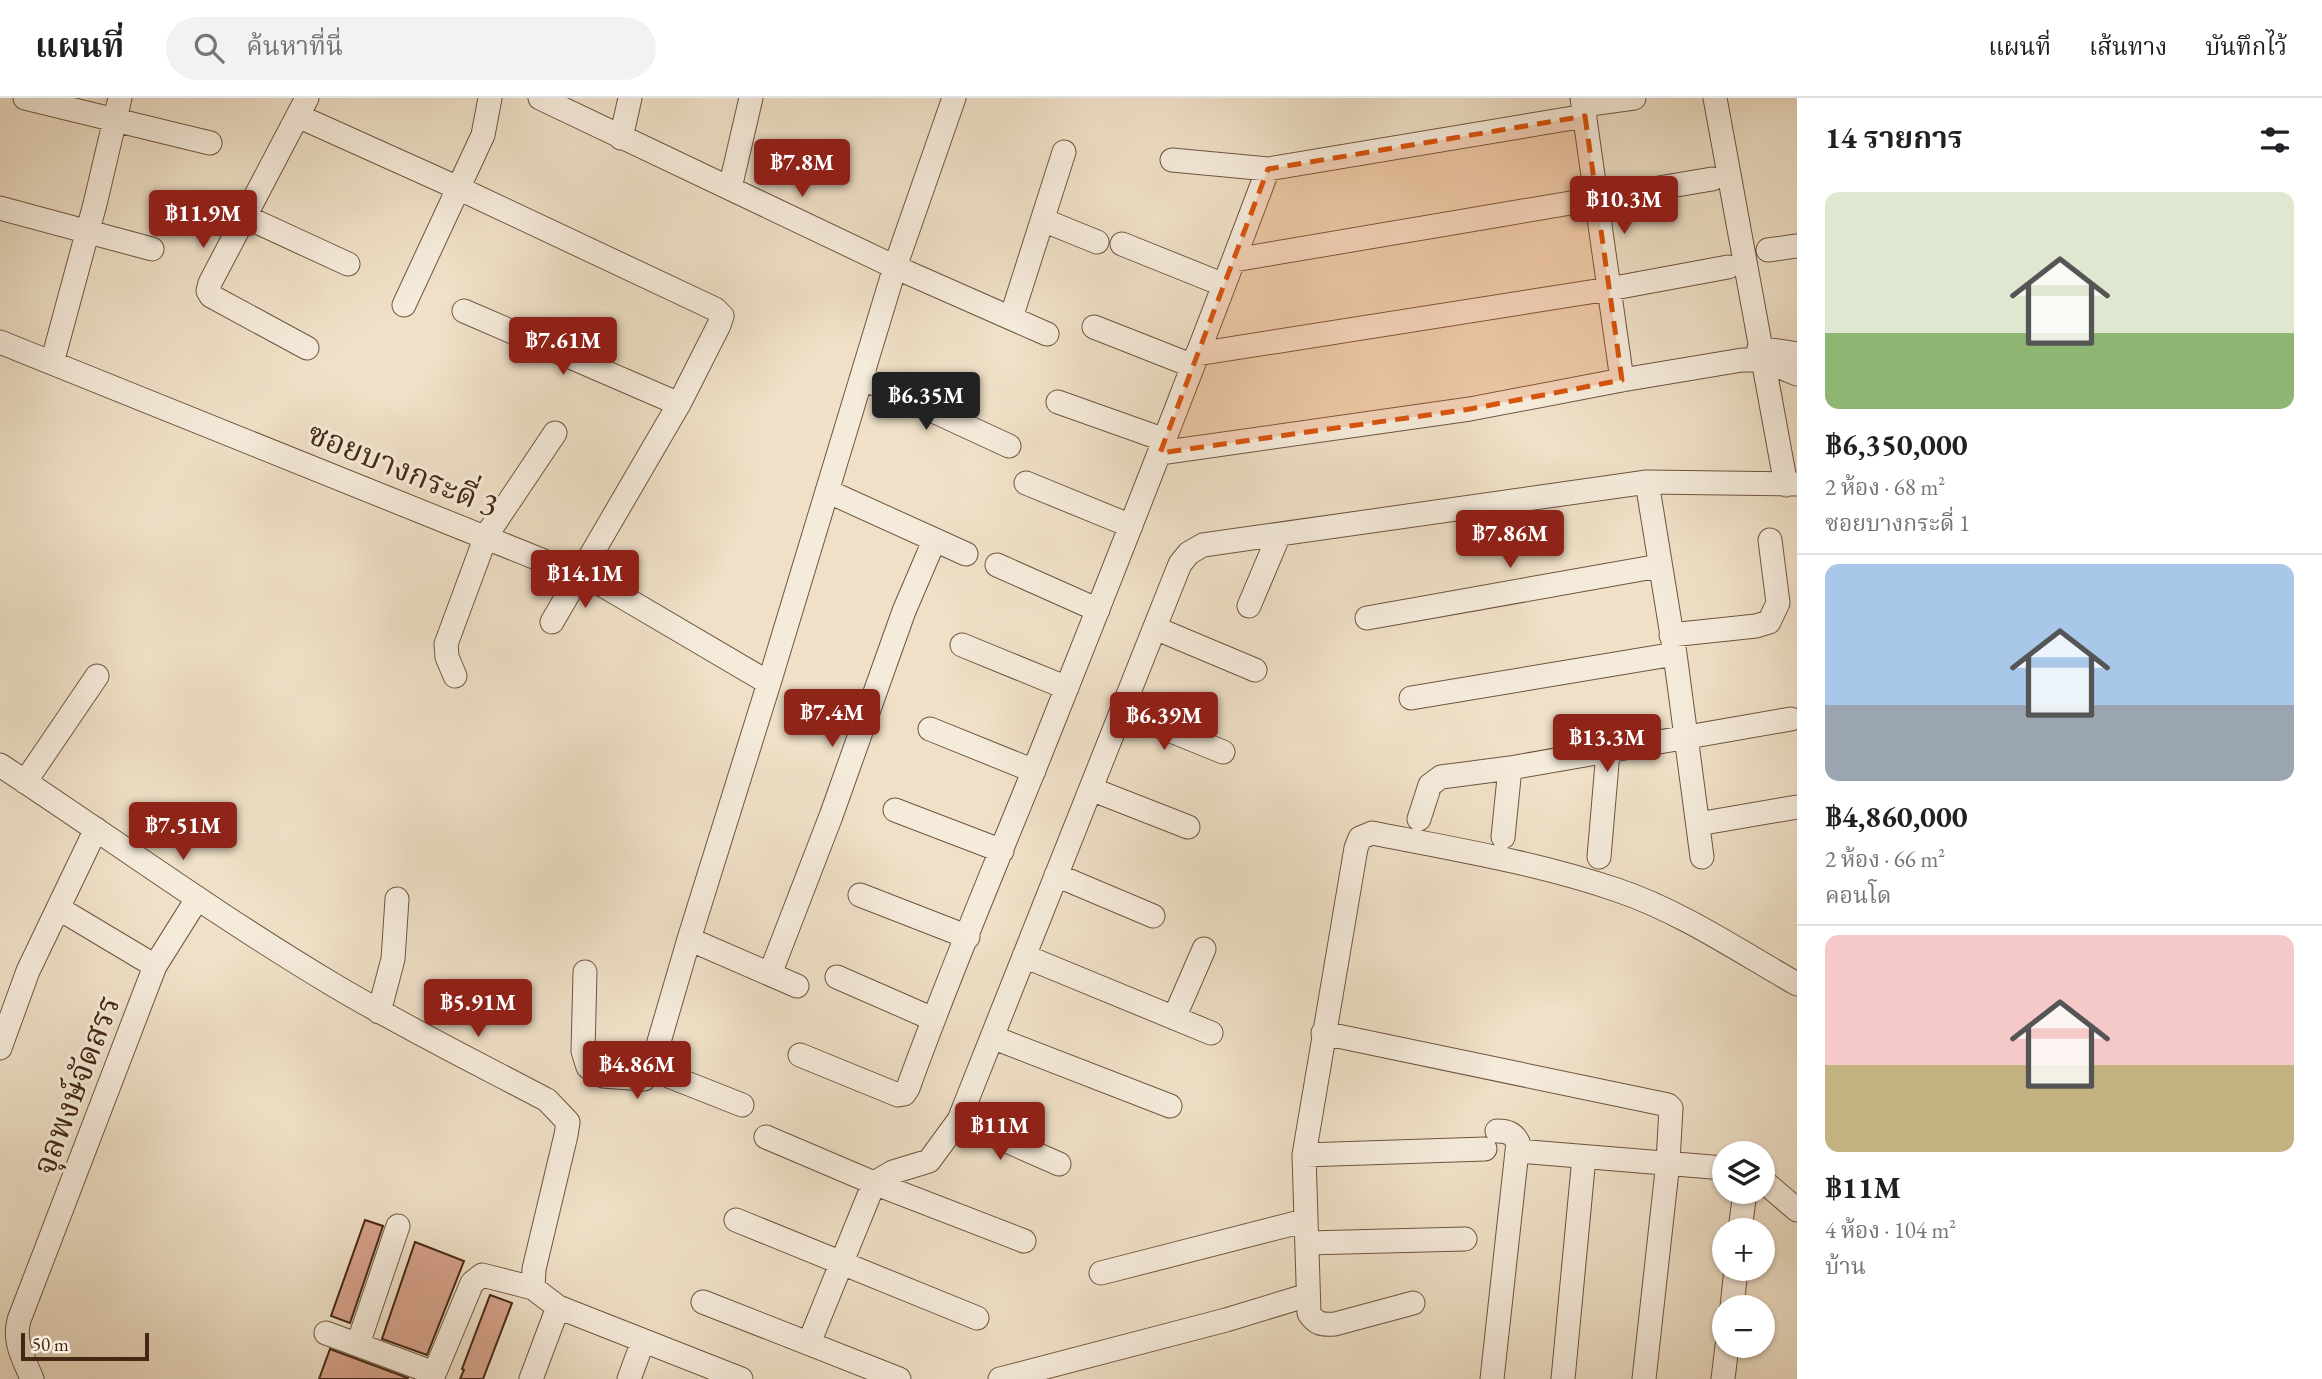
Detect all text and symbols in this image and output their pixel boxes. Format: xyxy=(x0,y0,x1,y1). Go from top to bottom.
search box xyxy=(166,17,656,80)
text: แผนที่ xyxy=(35,24,124,67)
icon: search xyxy=(190,29,228,67)
text: ค้นหาที่นี่ xyxy=(246,29,343,63)
text: แผนที่ xyxy=(1988,31,2051,62)
text: เส้นทาง xyxy=(2089,31,2167,62)
text: บันทึกไว้ xyxy=(2205,31,2287,62)
text: 14 รายการ xyxy=(1825,118,1963,157)
icon: filters xyxy=(2256,121,2294,159)
pin: ฿7.8M xyxy=(753,140,851,199)
text: ฿7.8M xyxy=(770,147,834,177)
pin: ฿10.3M xyxy=(1567,176,1681,236)
text: ฿10.3M xyxy=(1586,184,1662,214)
pin: ฿11.9M xyxy=(146,190,260,250)
text: ฿11.9M xyxy=(165,198,241,228)
icon: home xyxy=(1997,238,2123,364)
pin: ฿7.61M xyxy=(506,317,620,377)
text: ฿7.61M xyxy=(525,325,601,355)
pin: ฿6.35M xyxy=(869,372,983,432)
text: ฿6.35M xyxy=(888,380,964,410)
street label: ซอยบางกระดี่ 3 xyxy=(302,410,505,526)
text: ฿6,350,000 xyxy=(1825,425,1968,464)
text: 2 ห้อง · 68 m² xyxy=(1825,472,1945,502)
text: ซอยบางกระดี่ 1 xyxy=(1825,508,1970,538)
pin: ฿7.86M xyxy=(1453,510,1567,570)
text: ฿7.86M xyxy=(1472,518,1548,548)
pin: ฿14.1M xyxy=(528,550,642,610)
text: ฿14.1M xyxy=(547,558,623,588)
icon: home xyxy=(1997,610,2123,736)
pin: ฿7.4M xyxy=(783,690,881,749)
pin: ฿6.39M xyxy=(1107,692,1221,752)
text: ฿7.4M xyxy=(800,697,864,727)
text: ฿6.39M xyxy=(1126,700,1202,730)
pin: ฿13.3M xyxy=(1550,714,1664,774)
text: ฿13.3M xyxy=(1569,722,1645,752)
text: ฿4,860,000 xyxy=(1825,797,1968,836)
pin: ฿7.51M xyxy=(126,802,240,862)
text: ฿7.51M xyxy=(145,810,221,840)
text: 2 ห้อง · 66 m² xyxy=(1825,844,1945,874)
text: คอนโด xyxy=(1825,880,1892,910)
pin: ฿5.91M xyxy=(421,979,535,1039)
icon: home xyxy=(1997,981,2123,1107)
text: ฿5.91M xyxy=(440,987,516,1017)
street label: จุลพงษ์จัดสรร xyxy=(23,989,129,1181)
pin: ฿4.86M xyxy=(580,1042,694,1101)
text: ฿4.86M xyxy=(599,1049,675,1079)
pin: ฿11M xyxy=(959,1102,1041,1162)
text: ฿11M xyxy=(971,1110,1029,1140)
map controls xyxy=(1712,1141,1775,1358)
button: layers xyxy=(1712,1141,1775,1204)
text: ฿11M xyxy=(1825,1168,1901,1207)
text: 4 ห้อง · 104 m² xyxy=(1825,1215,1956,1245)
button: + xyxy=(1712,1218,1775,1281)
text: บ้าน xyxy=(1825,1251,1866,1281)
button: − xyxy=(1712,1295,1775,1358)
scale bar xyxy=(21,1330,149,1362)
text: 50 m xyxy=(32,1332,69,1357)

